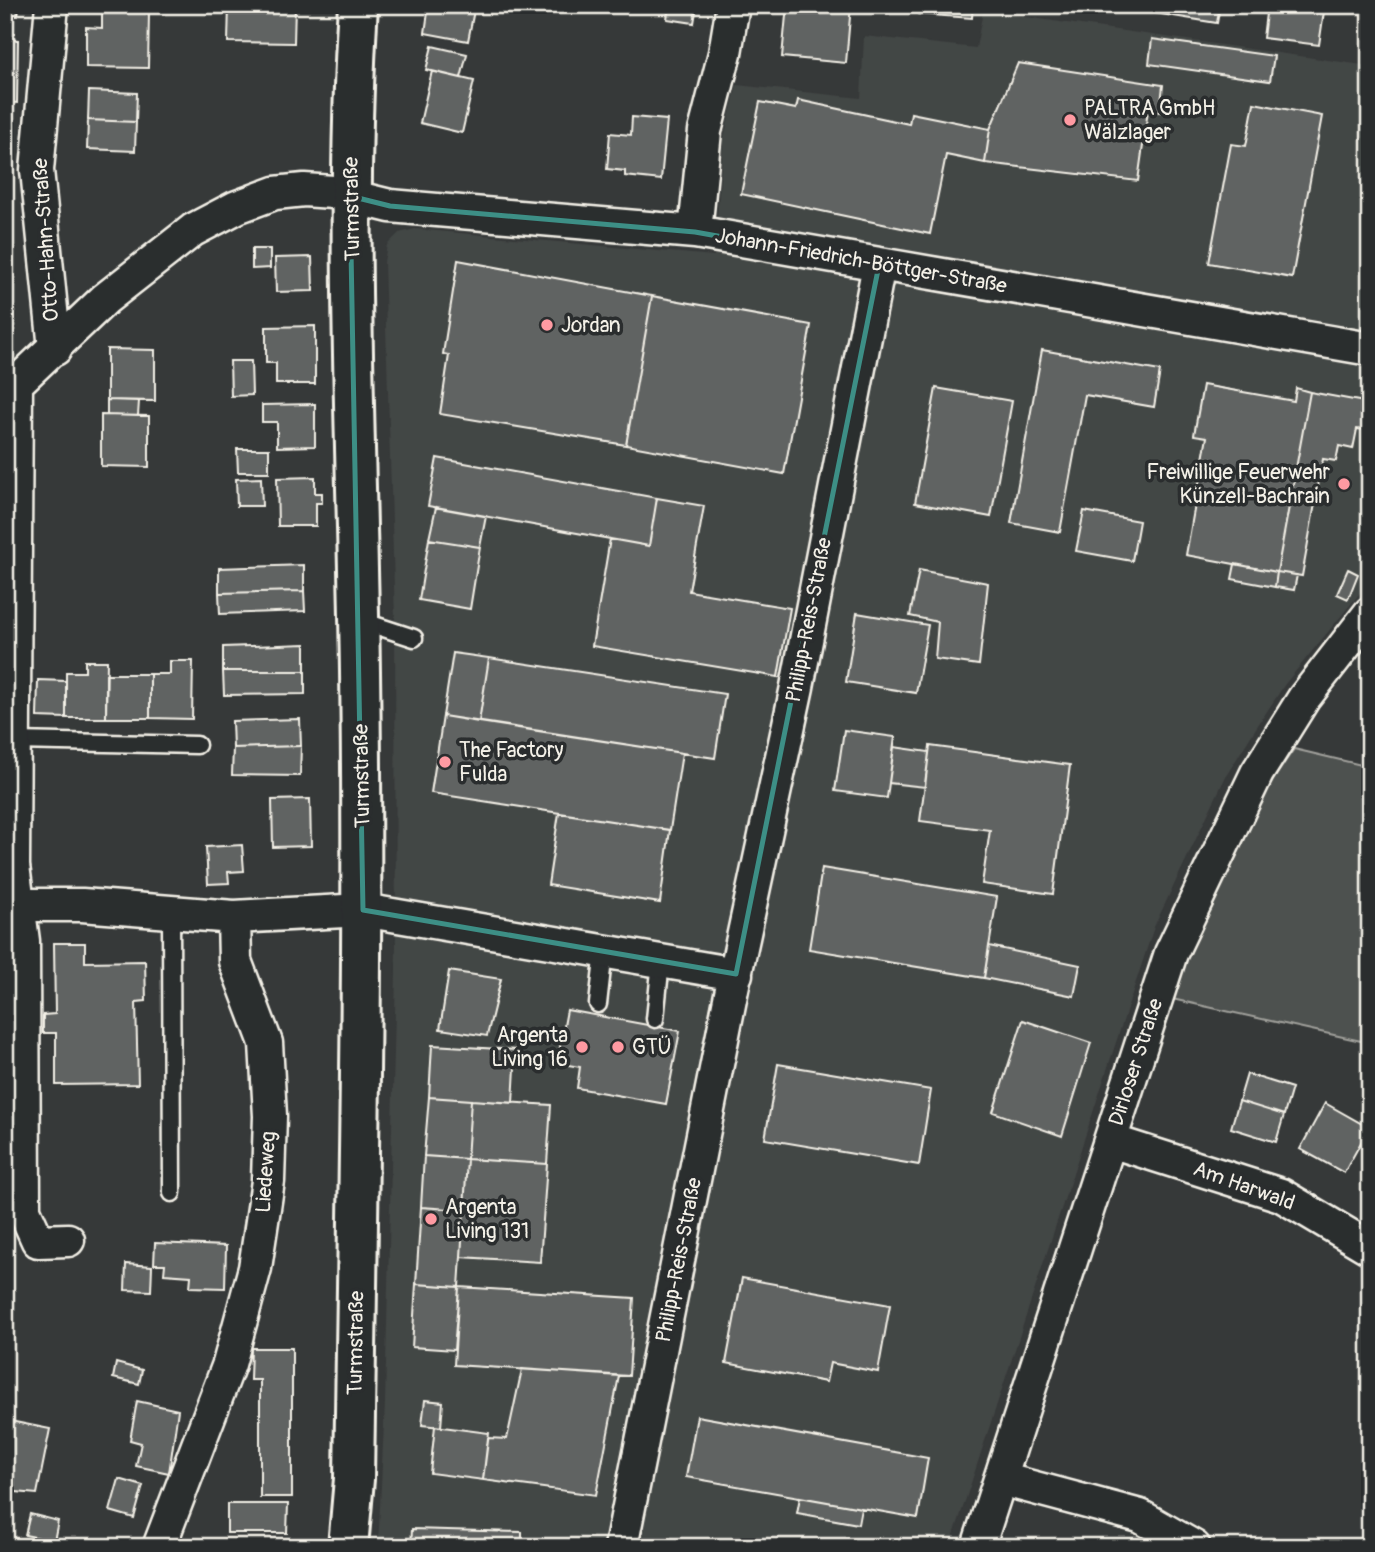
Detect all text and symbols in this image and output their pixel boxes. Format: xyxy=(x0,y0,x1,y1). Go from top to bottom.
place label: PALTRA GmbH Wälzlager xyxy=(1084,95,1215,146)
marker: PALTRA GmbH Wälzlager xyxy=(1062,112,1078,128)
street label: Turmstraße xyxy=(338,156,366,261)
street label: Otto-Hahn-Straße xyxy=(27,157,65,323)
street label: Johann-Friedrich-Böttger-Straße xyxy=(713,222,1010,300)
place label: Jordan xyxy=(561,312,621,339)
marker: Jordan xyxy=(539,317,555,333)
place label: Freiwillige Feuerwehr Künzell-Bachrain xyxy=(1146,459,1330,510)
marker: Freiwillige Feuerwehr Künzell-Bachrain xyxy=(1336,476,1352,492)
street label: Philipp-Reis-Straße xyxy=(780,535,838,705)
street label: Turmstraße xyxy=(348,723,376,828)
place label: The Factory Fulda xyxy=(459,737,563,788)
marker: The Factory Fulda xyxy=(437,754,453,770)
street label: Dirloser Straße xyxy=(1103,994,1169,1129)
place label: Argenta Living 16 xyxy=(491,1022,568,1073)
place label: GTÜ xyxy=(632,1034,672,1061)
marker: Argenta Living 16 xyxy=(574,1039,590,1055)
marker: GTÜ xyxy=(610,1039,626,1055)
street label: Liedeweg xyxy=(250,1130,282,1214)
street label: Am Harwald xyxy=(1189,1155,1299,1217)
street label: Philipp-Reis-Straße xyxy=(650,1175,708,1345)
place label: Argenta Living 131 xyxy=(445,1194,529,1245)
marker: Argenta Living 131 xyxy=(423,1211,439,1227)
street label: Turmstraße xyxy=(342,1290,370,1395)

